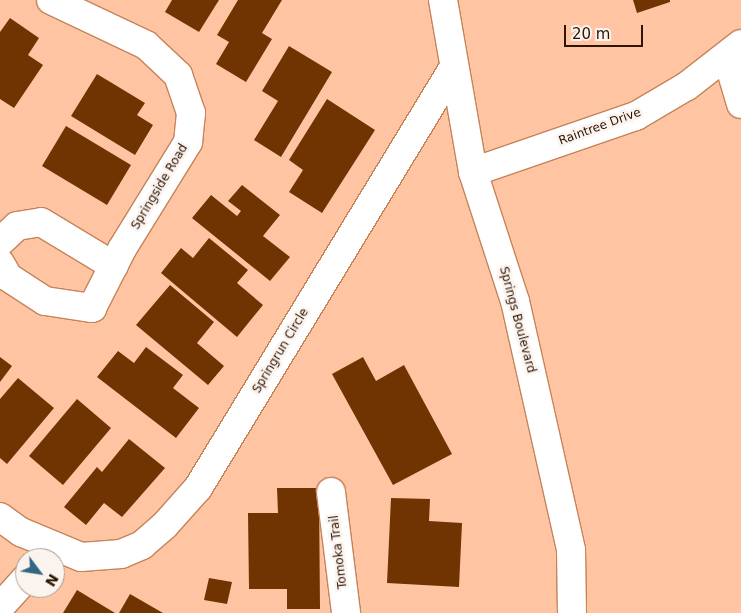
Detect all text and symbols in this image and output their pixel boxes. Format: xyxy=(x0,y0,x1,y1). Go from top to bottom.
scale bar xyxy=(566,15,645,47)
text: 20 m xyxy=(572,25,610,43)
street label: Raintree Drive xyxy=(557,105,643,149)
street label: Springside Road xyxy=(129,142,191,232)
street label: Springs Boulevard xyxy=(496,265,538,375)
street label: Springrun Circle xyxy=(250,306,312,396)
street label: Tomoka Trail xyxy=(327,514,351,590)
north arrow xyxy=(15,548,65,598)
text: N xyxy=(42,571,62,589)

